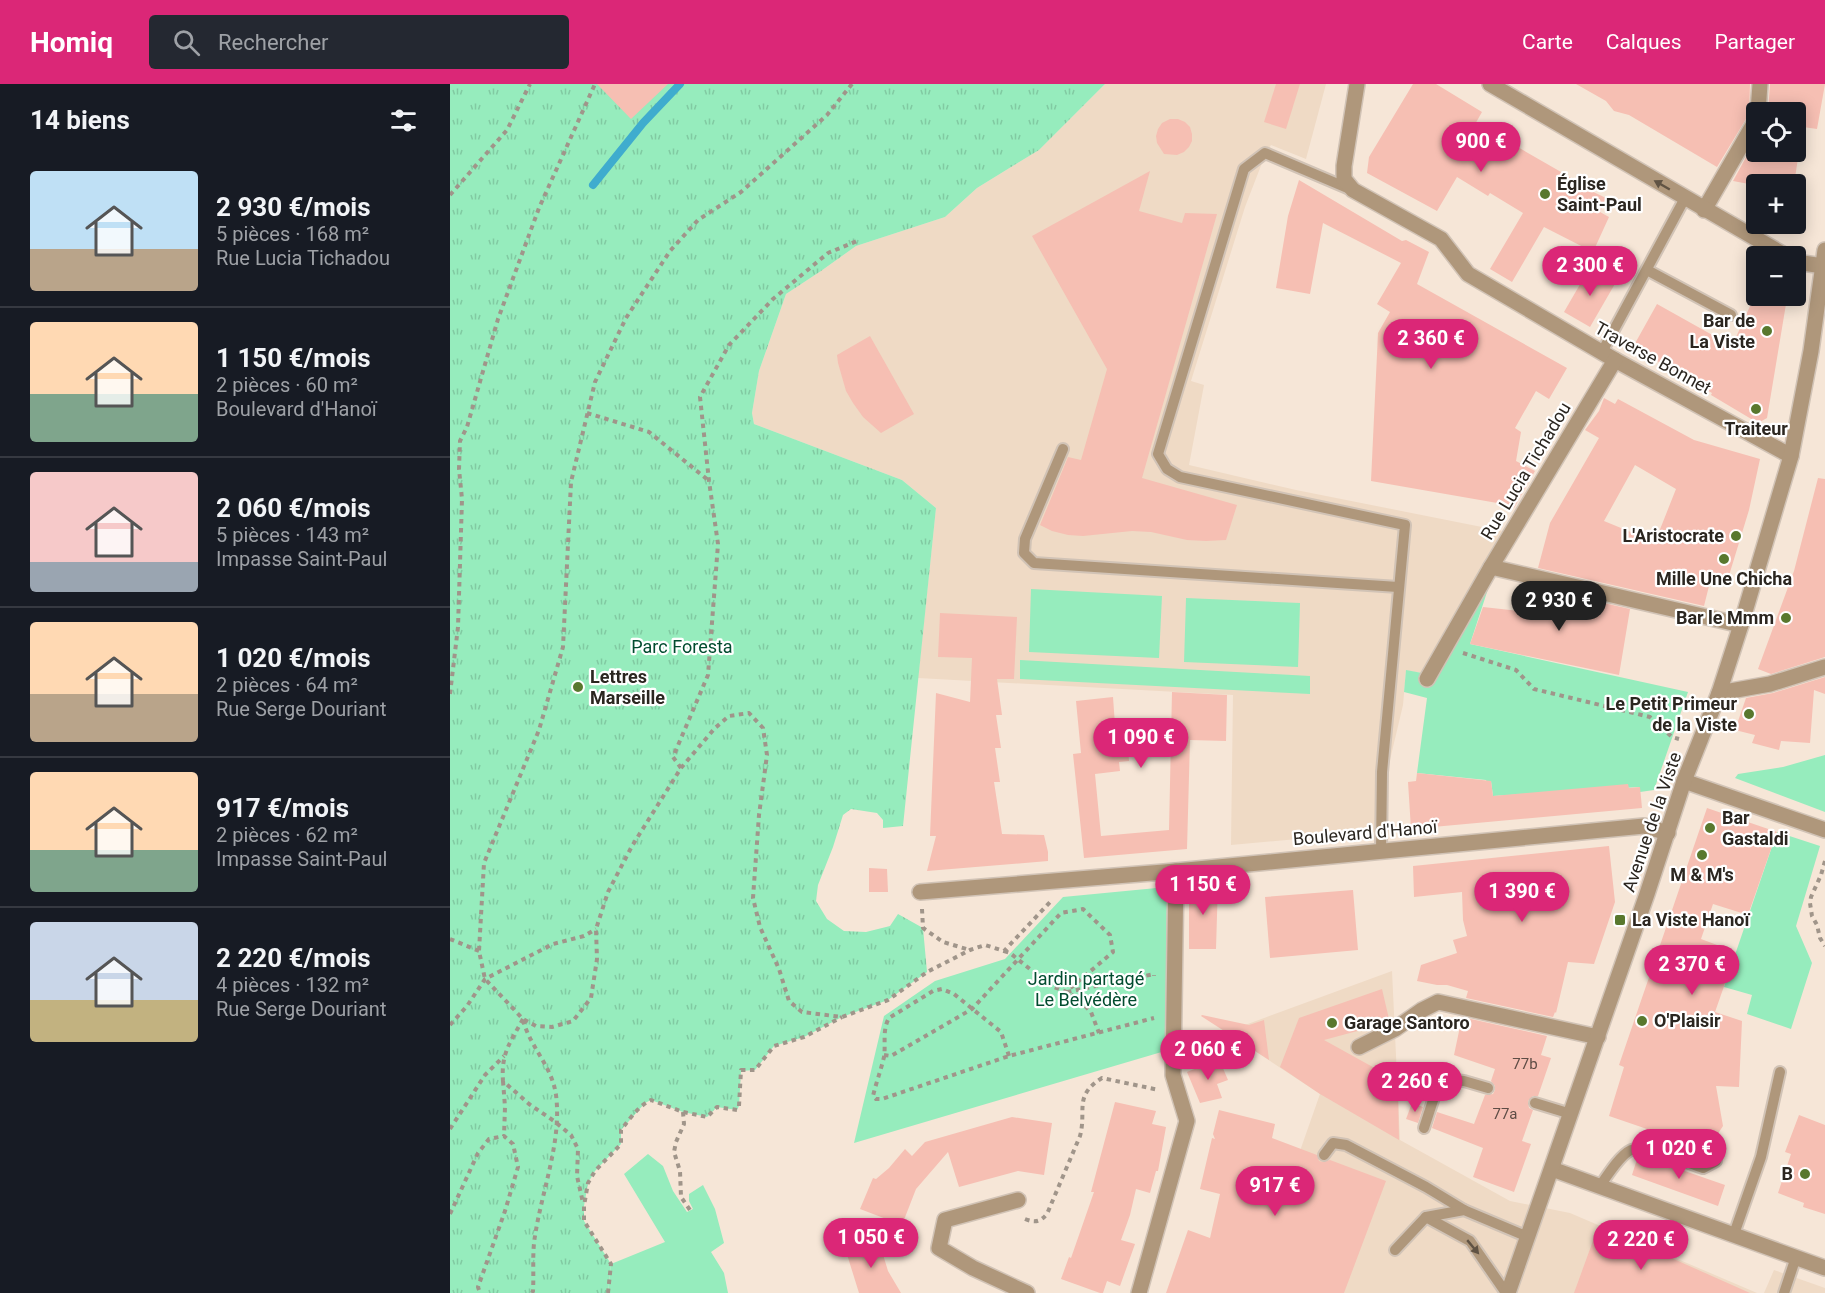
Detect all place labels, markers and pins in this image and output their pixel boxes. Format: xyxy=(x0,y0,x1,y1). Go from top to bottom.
pin: 900 € xyxy=(1439,122,1523,173)
place label: Église Saint-Paul xyxy=(1557,173,1642,215)
marker: Église Saint-Paul xyxy=(1538,187,1552,201)
pin: 2 300 € xyxy=(1535,246,1645,297)
place label: Bar de La Viste xyxy=(1690,310,1755,352)
pin: 2 360 € xyxy=(1376,319,1486,370)
marker: Bar de La Viste xyxy=(1760,324,1774,338)
marker: Traiteur xyxy=(1749,402,1763,416)
place label: Traiteur xyxy=(1724,418,1788,439)
place label: L'Aristocrate xyxy=(1623,525,1724,546)
marker: L'Aristocrate xyxy=(1729,529,1743,543)
marker: Mille Une Chicha xyxy=(1717,552,1731,566)
place label: Mille Une Chicha xyxy=(1656,568,1792,589)
pin: 2 930 € xyxy=(1504,581,1614,632)
place label: Bar le Mmm xyxy=(1676,607,1774,628)
marker: Bar le Mmm xyxy=(1779,611,1793,625)
place label: Lettres Marseille xyxy=(590,666,665,708)
marker: Lettres Marseille xyxy=(571,680,585,694)
place label: Le Petit Primeur de la Viste xyxy=(1605,693,1737,735)
marker: Le Petit Primeur de la Viste xyxy=(1742,707,1756,721)
pin: 1 090 € xyxy=(1086,718,1196,769)
place label: Bar Gastaldi xyxy=(1722,807,1789,849)
marker: Bar Gastaldi xyxy=(1703,821,1717,835)
marker: M & M's xyxy=(1695,848,1709,862)
place label: M & M's xyxy=(1670,864,1734,885)
pin: 1 150 € xyxy=(1148,865,1258,916)
pin: 1 390 € xyxy=(1467,872,1577,923)
place label: La Viste Hanoï xyxy=(1632,909,1750,930)
marker: La Viste Hanoï xyxy=(1613,913,1627,927)
pin: 2 370 € xyxy=(1637,945,1747,996)
place label: O'Plaisir xyxy=(1654,1010,1721,1031)
place label: Garage Santoro xyxy=(1344,1012,1470,1033)
marker: O'Plaisir xyxy=(1635,1014,1649,1028)
marker: Garage Santoro xyxy=(1325,1016,1339,1030)
pin: 2 060 € xyxy=(1153,1030,1263,1081)
pin: 2 260 € xyxy=(1360,1062,1470,1113)
pin: 1 020 € xyxy=(1624,1129,1734,1180)
place label: B xyxy=(1782,1163,1793,1184)
pin: 917 € xyxy=(1233,1166,1317,1217)
marker: B xyxy=(1798,1167,1812,1181)
pin: 1 050 € xyxy=(816,1218,926,1269)
pin: 2 220 € xyxy=(1586,1220,1696,1271)

